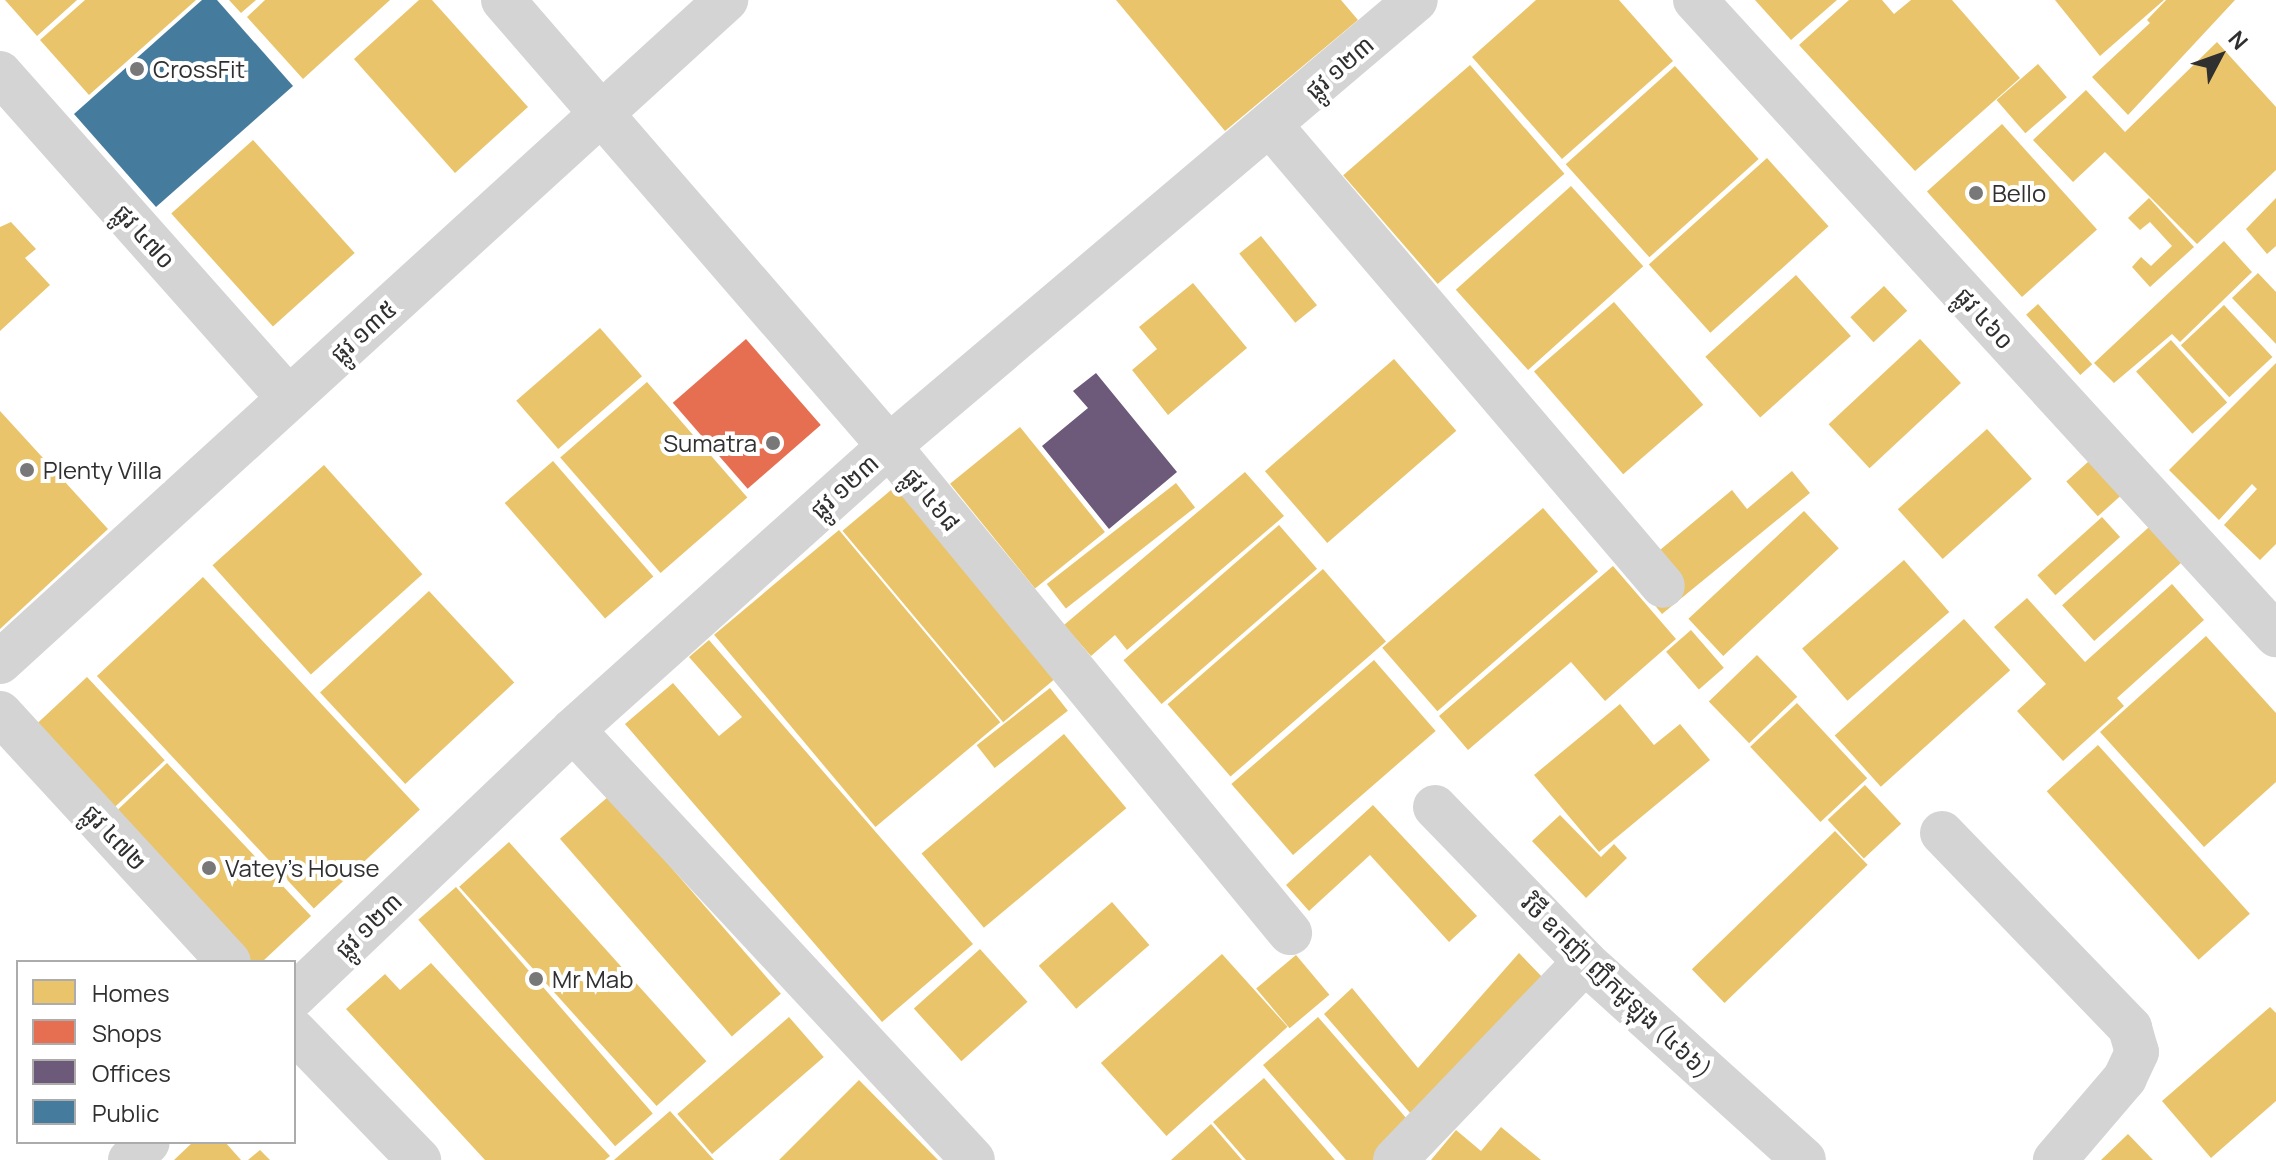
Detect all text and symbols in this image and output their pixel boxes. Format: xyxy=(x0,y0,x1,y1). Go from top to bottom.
north arrow xyxy=(2180,16,2260,96)
text: N xyxy=(2222,24,2255,56)
street label: ផ្លូវ ១២៣ xyxy=(1299,29,1379,105)
place label: CrossFit xyxy=(153,55,245,83)
marker: CrossFit xyxy=(128,60,146,78)
place label: Bello xyxy=(1992,179,2046,207)
marker: Bello xyxy=(1967,184,1985,202)
street label: ផ្លូវ ៤៧០ xyxy=(109,198,181,274)
street label: ផ្លូវ ៤៦០ xyxy=(1950,281,2020,355)
street label: ផ្លូវ ១៣៥ xyxy=(324,294,402,368)
place label: Sumatra xyxy=(663,429,757,457)
marker: Sumatra xyxy=(764,434,782,452)
street label: ផ្លូវ ១២៣ xyxy=(804,448,884,524)
place label: Plenty Villa xyxy=(43,456,162,484)
marker: Plenty Villa xyxy=(18,461,36,479)
street label: ផ្លូវ ៤៦៨ xyxy=(897,462,967,536)
street label: ផ្លូវ ៤៧២ xyxy=(77,798,153,876)
place label: Vatey's House xyxy=(225,854,379,882)
marker: Vatey's House xyxy=(200,859,218,877)
street label: ផ្លូវ ១២៣ xyxy=(329,886,407,964)
street label: វិថី ឧកញ៉ា ញឹកជូឡុង (៤៦៦) xyxy=(1516,888,1718,1084)
legend xyxy=(16,960,296,1144)
place label: Mr Mab xyxy=(552,965,633,993)
marker: Mr Mab xyxy=(527,970,545,988)
text: Homes xyxy=(92,976,170,1009)
text: Shops xyxy=(92,1016,162,1049)
text: Offices xyxy=(92,1056,171,1089)
text: Public xyxy=(92,1096,159,1129)

